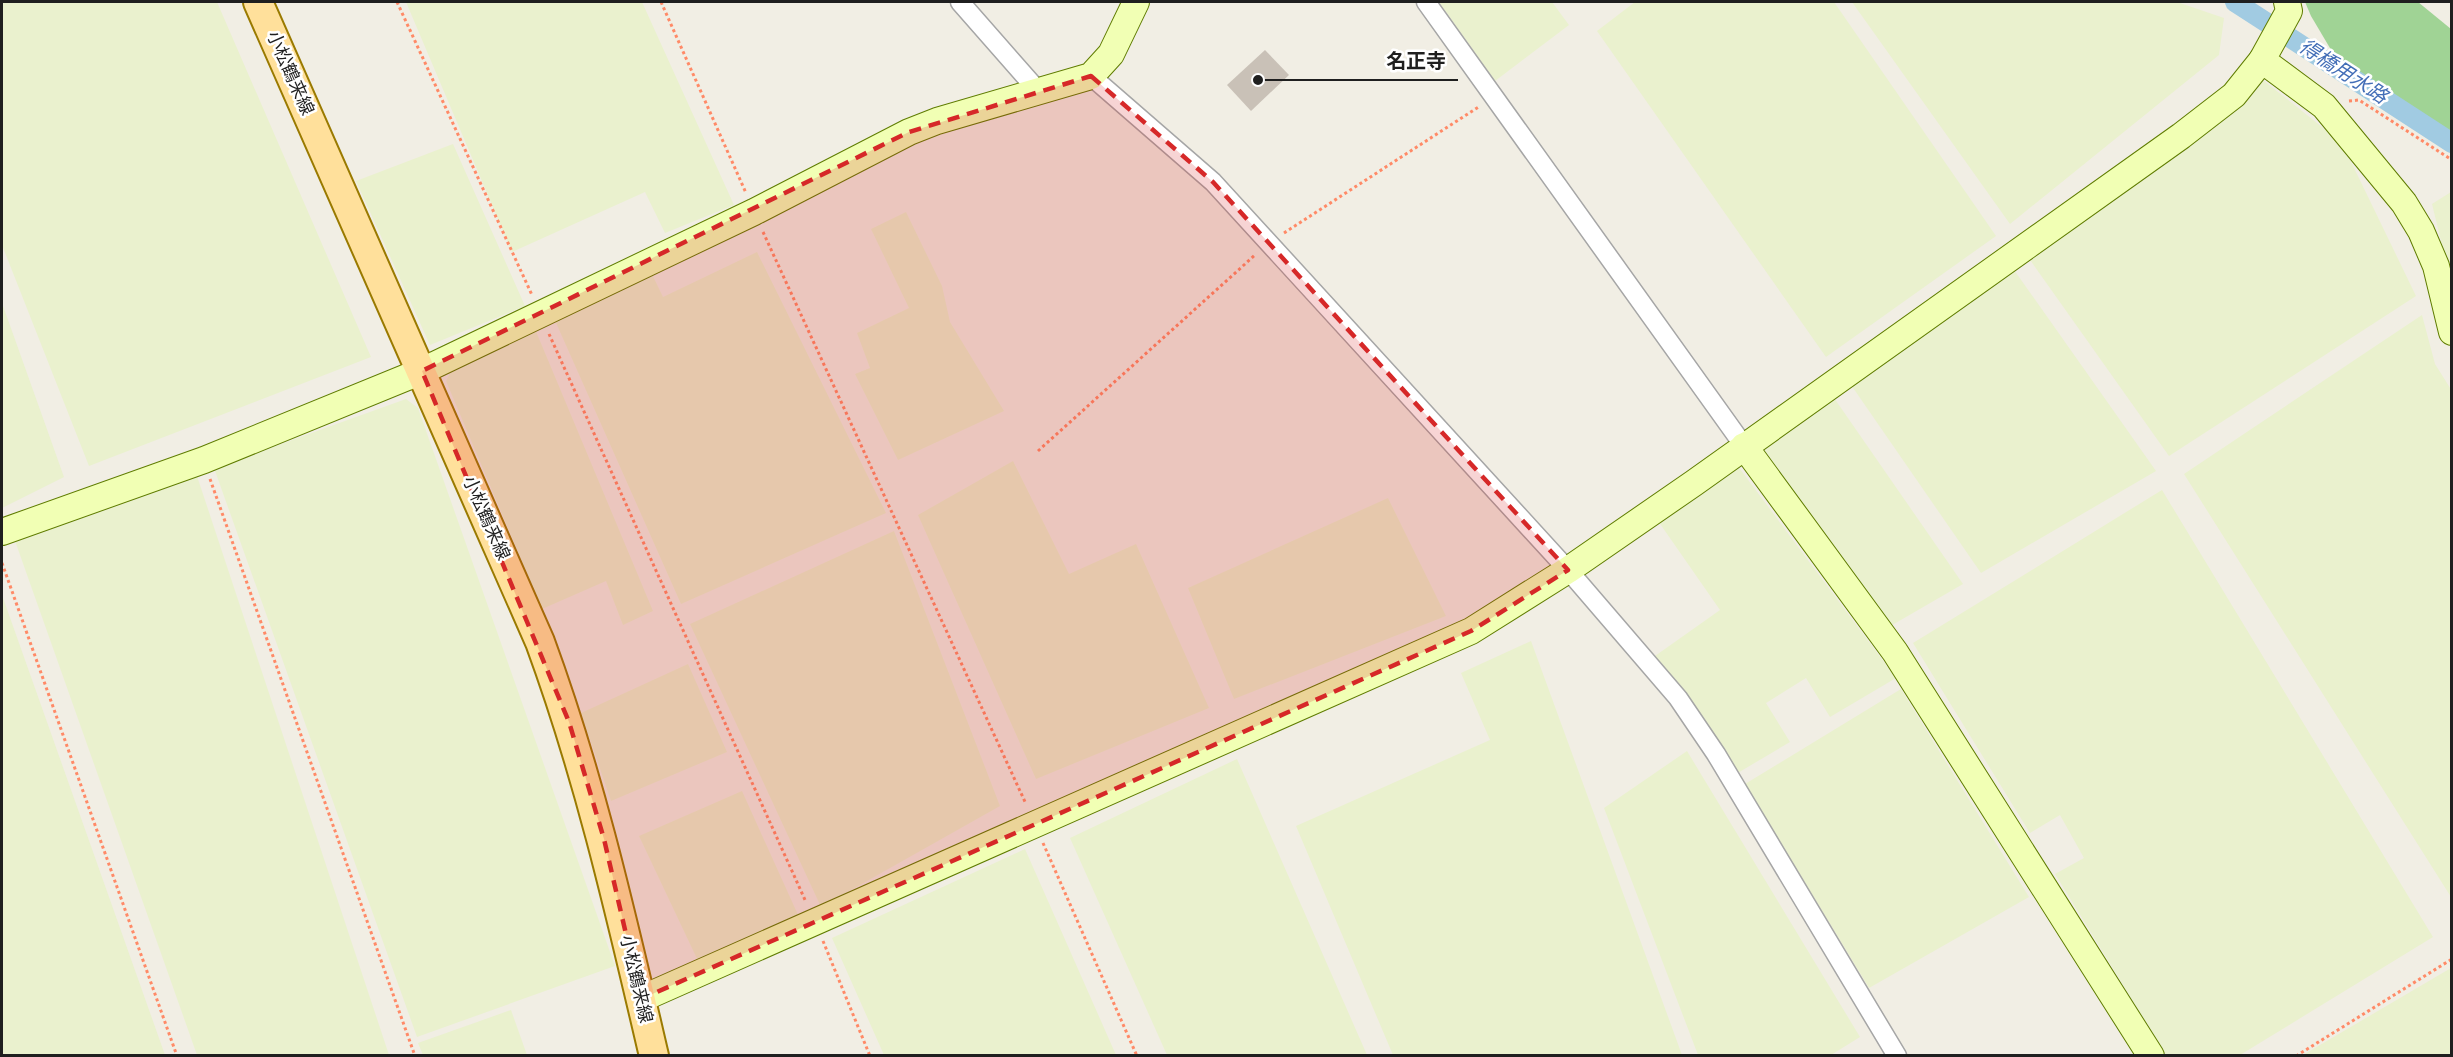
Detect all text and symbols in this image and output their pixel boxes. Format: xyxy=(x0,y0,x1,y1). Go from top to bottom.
street label: 小松鶴来線 xyxy=(262,28,318,118)
water label: 得橋用水路 xyxy=(2295,35,2393,110)
callout: 名正寺 xyxy=(1374,42,1458,80)
text: 名正寺 xyxy=(1386,50,1446,74)
street label: 小松鶴来線 xyxy=(458,473,514,563)
street label: 小松鶴来線 xyxy=(616,933,656,1025)

